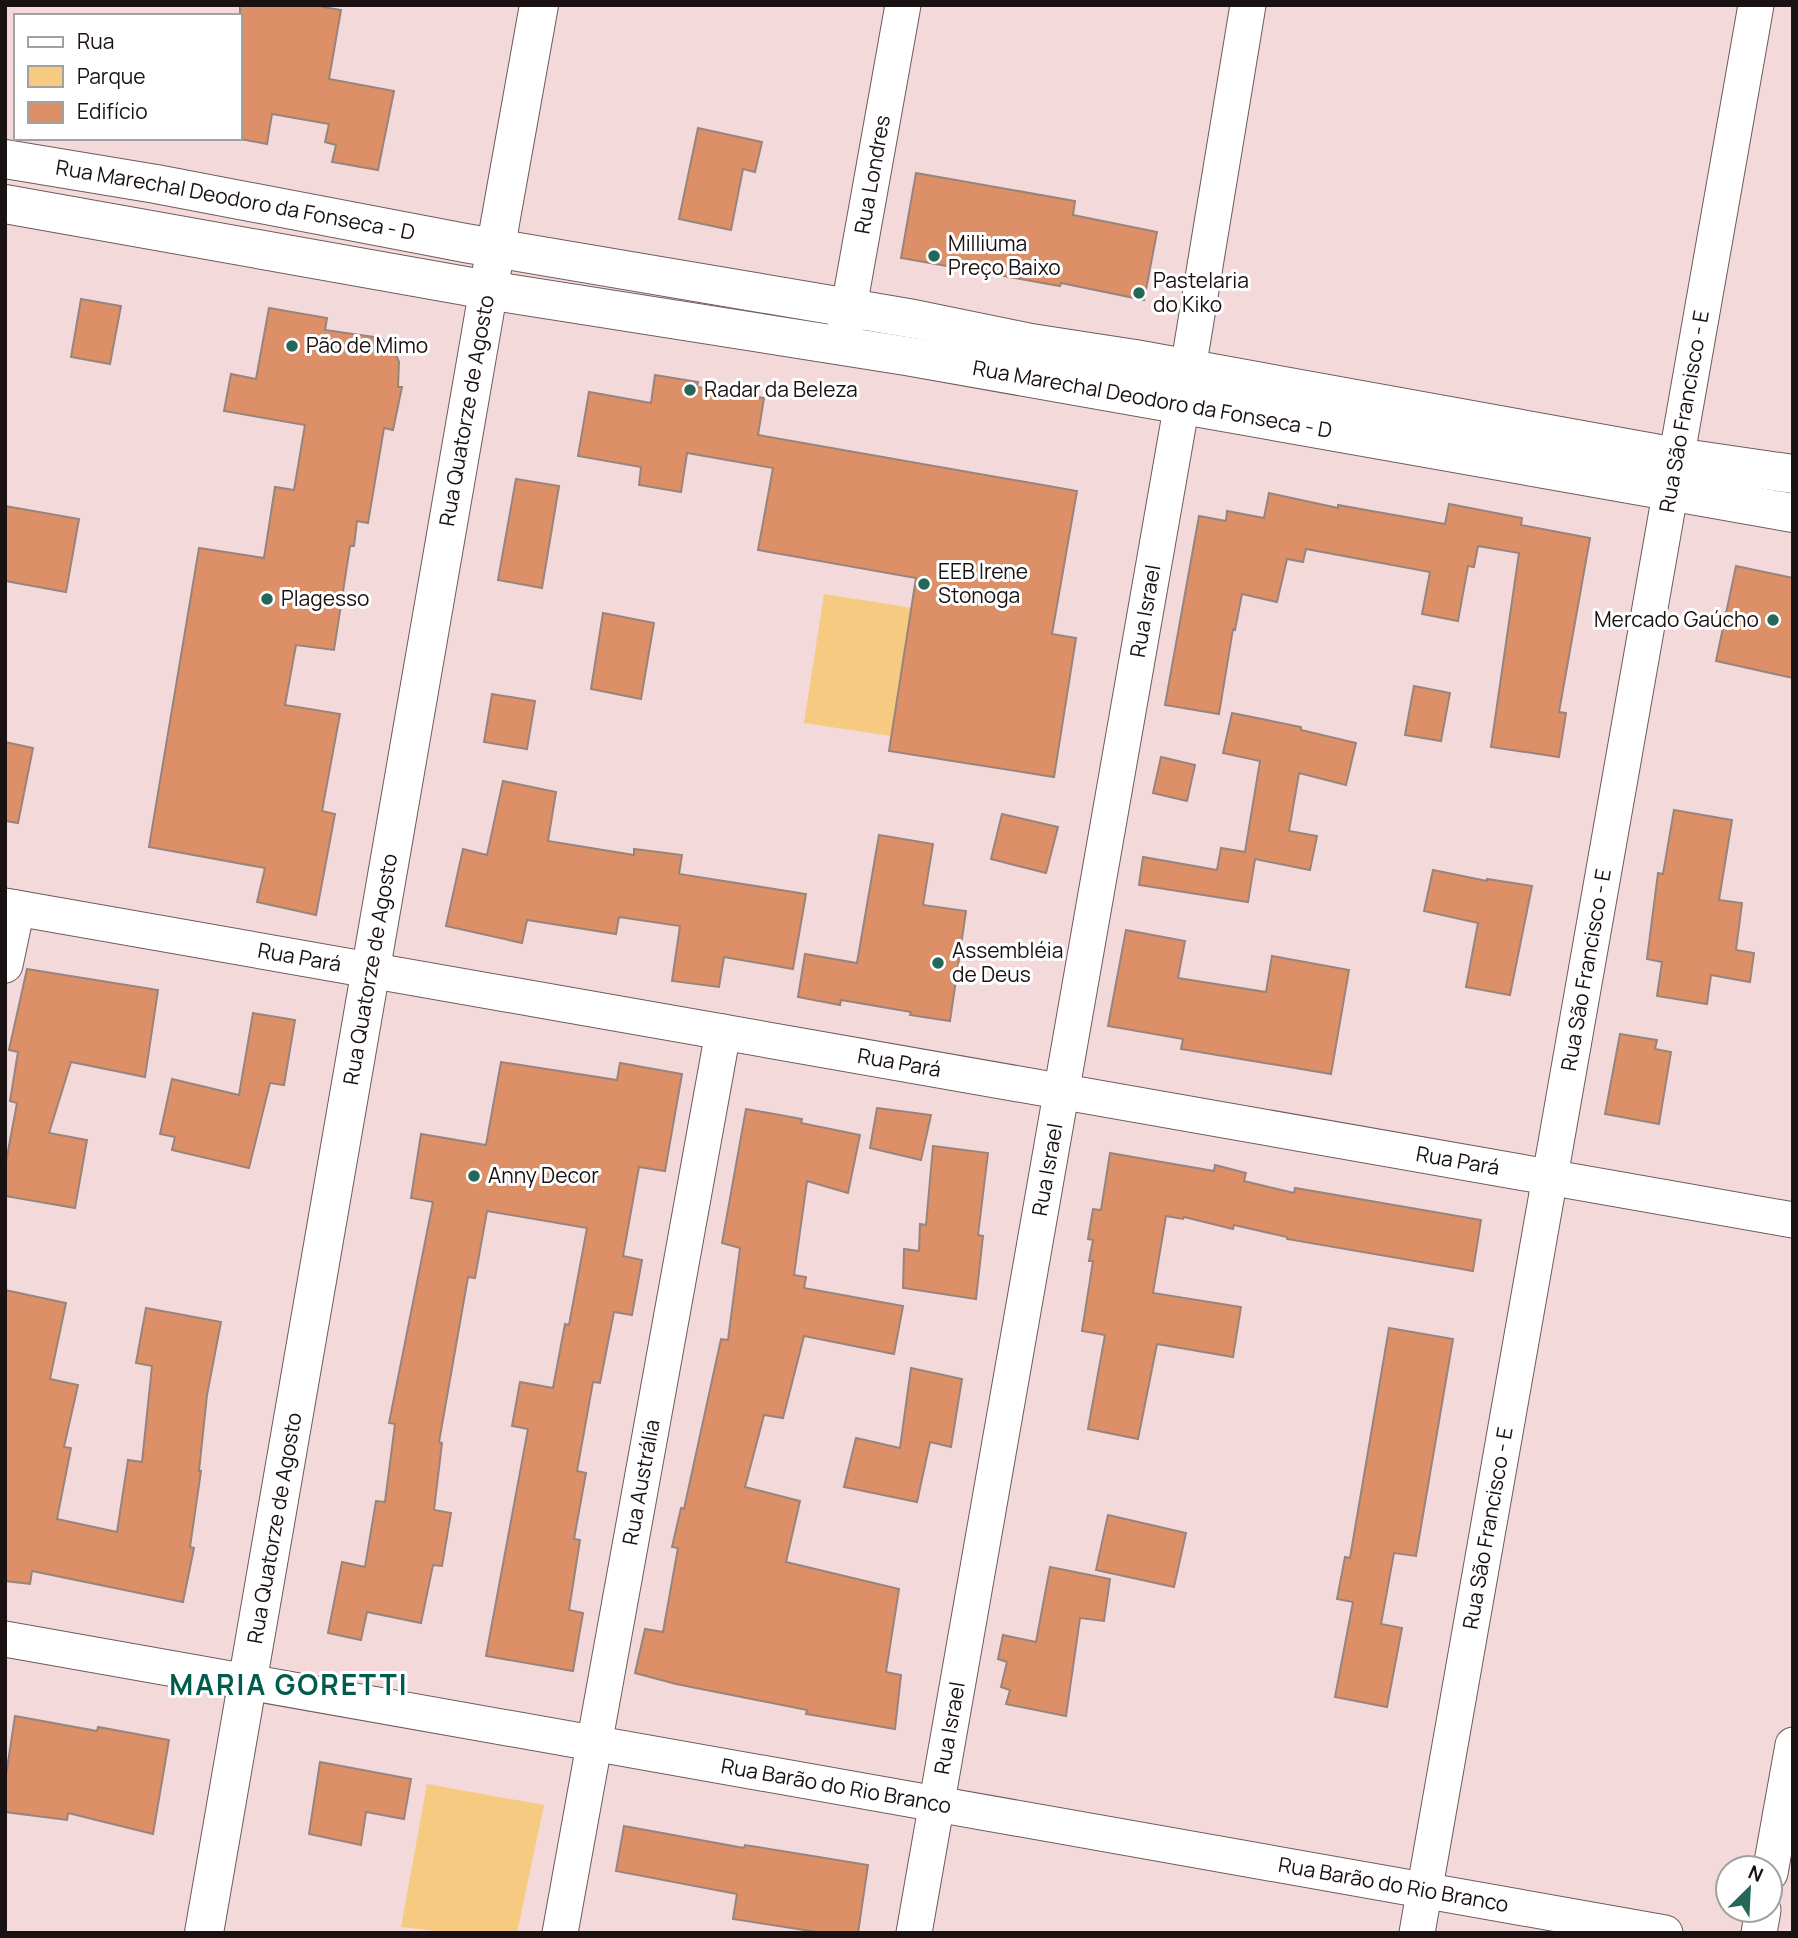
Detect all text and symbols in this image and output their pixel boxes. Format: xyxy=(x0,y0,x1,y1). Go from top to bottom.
legend xyxy=(14,14,242,140)
text: Rua xyxy=(77,27,114,55)
text: Parque xyxy=(77,62,146,90)
text: Edifício xyxy=(77,97,148,125)
street label: Rua Londres xyxy=(847,113,896,236)
street label: Rua Marechal Deodoro da Fonseca - D xyxy=(54,153,417,246)
place label: Milliuma Preço Baixo xyxy=(948,229,1061,281)
marker: Milliuma Preço Baixo xyxy=(926,248,942,264)
place label: Pastelaria do Kiko xyxy=(1153,266,1249,318)
marker: Pastelaria do Kiko xyxy=(1131,285,1147,301)
street label: Rua Quatorze de Agosto xyxy=(432,293,500,528)
street label: Rua São Francisco - E xyxy=(1652,308,1715,514)
place label: Pão de Mimo xyxy=(306,331,428,359)
marker: Pão de Mimo xyxy=(284,338,300,354)
street label: Rua Marechal Deodoro da Fonseca - D xyxy=(971,353,1335,444)
place label: Radar da Beleza xyxy=(704,375,858,403)
marker: Radar da Beleza xyxy=(682,382,698,398)
place label: EEB Irene Stonoga xyxy=(938,557,1028,609)
street label: Rua Israel xyxy=(1123,562,1166,659)
marker: EEB Irene Stonoga xyxy=(916,576,932,592)
place label: Plagesso xyxy=(281,584,369,612)
marker: Plagesso xyxy=(259,591,275,607)
place label: Mercado Gaúcho xyxy=(1594,605,1759,633)
marker: Mercado Gaúcho xyxy=(1765,612,1781,628)
street label: Rua Quatorze de Agosto xyxy=(336,851,403,1087)
street label: Rua São Francisco - E xyxy=(1554,866,1617,1073)
street label: Rua Pará xyxy=(256,936,344,978)
place label: Assembléia de Deus xyxy=(952,936,1063,988)
marker: Assembléia de Deus xyxy=(930,955,946,971)
street label: Rua Pará xyxy=(856,1041,943,1083)
street label: Rua Israel xyxy=(1025,1121,1069,1218)
street label: Rua Pará xyxy=(1414,1139,1502,1181)
place label: Anny Decor xyxy=(488,1161,599,1189)
marker: Anny Decor xyxy=(466,1168,482,1184)
street label: Rua Quatorze de Agosto xyxy=(240,1410,308,1646)
street label: Rua Austrália xyxy=(615,1417,666,1547)
street label: Rua São Francisco - E xyxy=(1456,1425,1519,1631)
district label: MARIA GORETTI xyxy=(169,1665,409,1703)
street label: Rua Israel xyxy=(927,1679,971,1776)
street label: Rua Barão do Rio Branco xyxy=(719,1751,954,1819)
street label: Rua Barão do Rio Branco xyxy=(1276,1850,1511,1918)
north arrow xyxy=(1714,1854,1784,1924)
text: N xyxy=(1744,1859,1767,1888)

